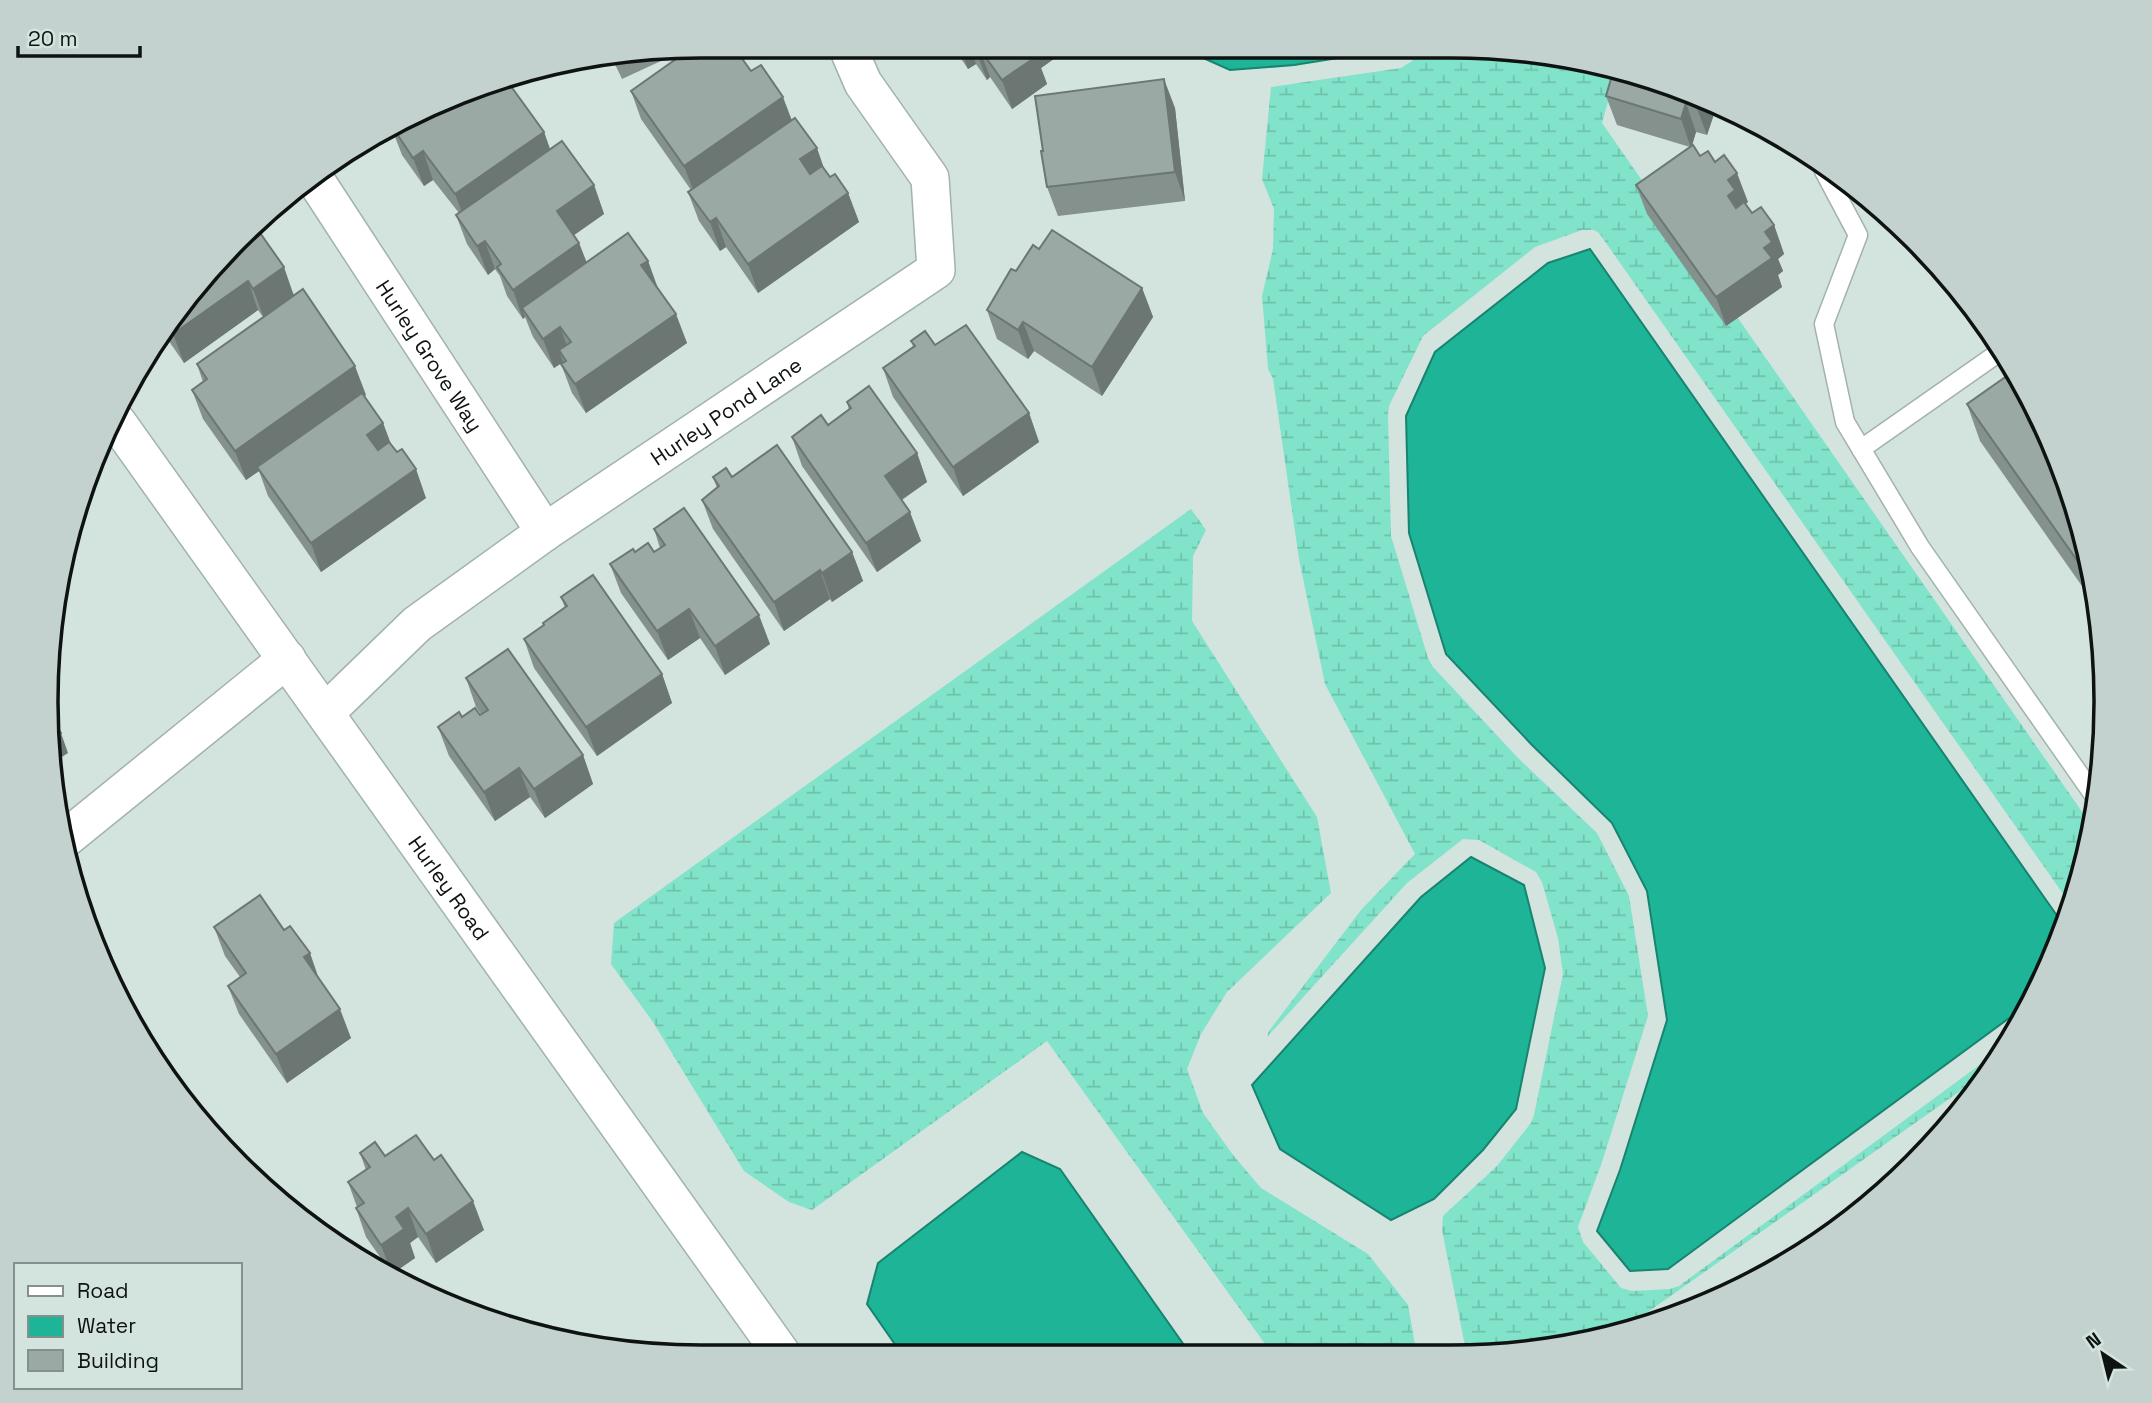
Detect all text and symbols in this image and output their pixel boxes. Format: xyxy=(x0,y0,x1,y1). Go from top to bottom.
scale bar xyxy=(18,14,140,58)
text: 20 m xyxy=(28,25,78,52)
street label: Hurley Grove Way xyxy=(371,275,489,437)
street label: Hurley Pond Lane xyxy=(645,350,807,471)
street label: Hurley Road xyxy=(403,830,496,945)
legend xyxy=(14,1263,242,1389)
text: Road xyxy=(77,1277,129,1304)
text: Water xyxy=(77,1312,136,1339)
north arrow xyxy=(2068,1319,2138,1389)
text: N xyxy=(2081,1327,2106,1354)
text: Building xyxy=(77,1347,159,1374)

